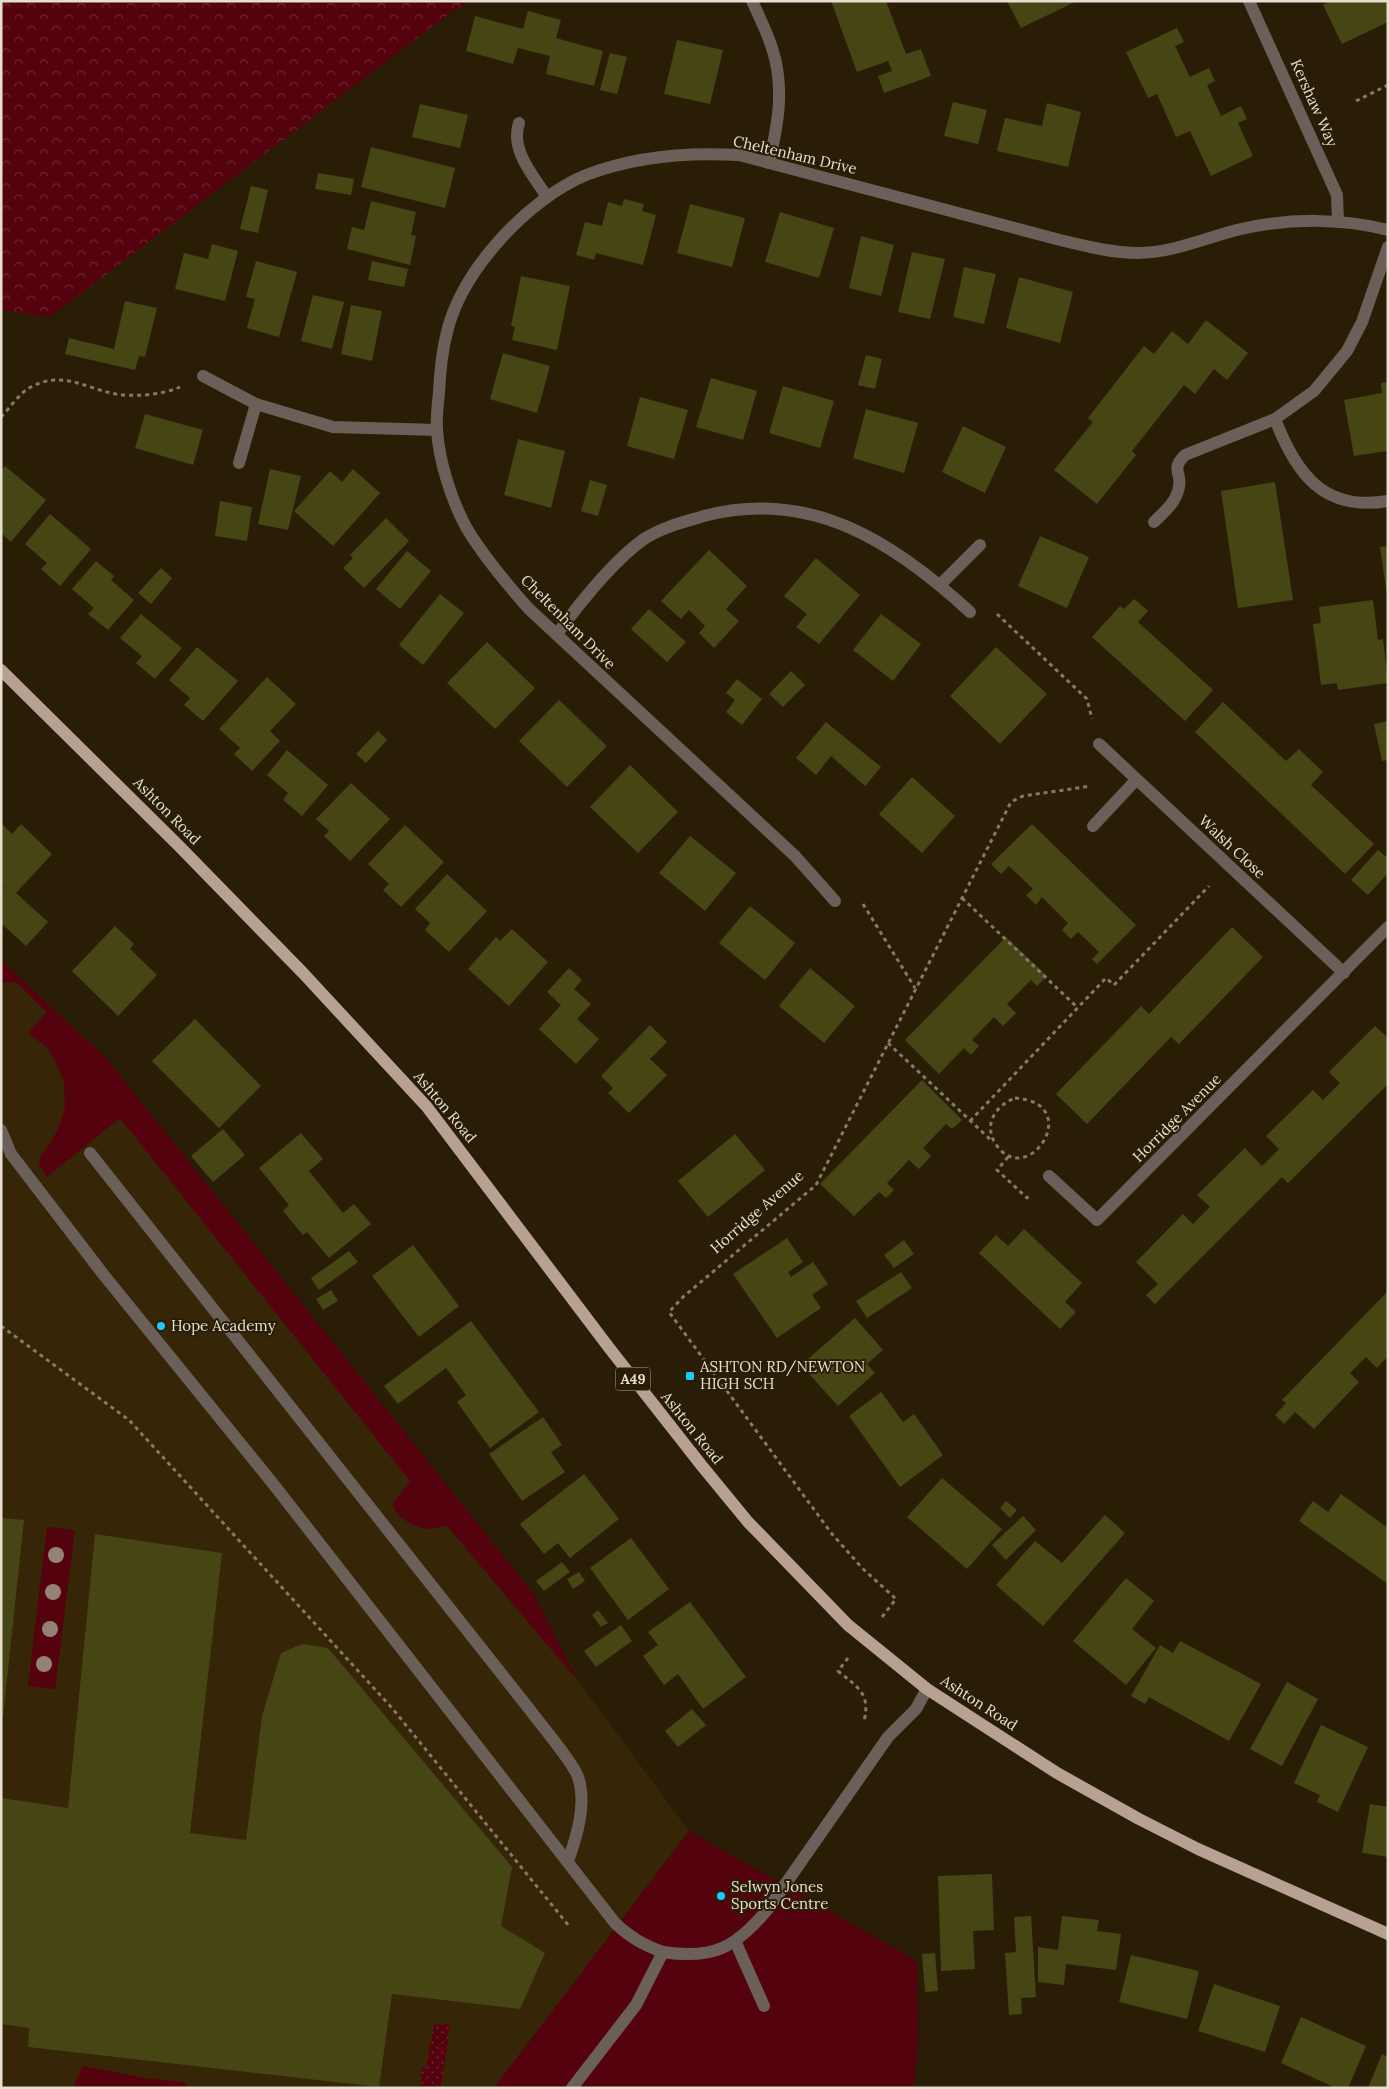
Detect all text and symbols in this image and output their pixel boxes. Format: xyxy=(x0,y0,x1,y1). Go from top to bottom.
street label: Kershaw Way xyxy=(1287,56,1342,150)
street label: Cheltenham Drive xyxy=(731,131,859,178)
street label: Cheltenham Drive xyxy=(517,570,620,673)
street label: Ashton Road xyxy=(129,772,205,848)
street label: Walsh Close xyxy=(1195,811,1270,882)
street label: Ashton Road xyxy=(409,1066,481,1146)
street label: Horridge Avenue xyxy=(1128,1069,1225,1166)
street label: Horridge Avenue xyxy=(706,1166,807,1257)
place label: Hope Academy xyxy=(171,1316,276,1335)
marker: Hope Academy xyxy=(155,1320,167,1332)
place label: ASHTON RD/NEWTON HIGH SCH xyxy=(699,1357,865,1393)
road number: A49 xyxy=(616,1368,650,1390)
marker: ASHTON RD/NEWTON HIGH SCH xyxy=(684,1370,696,1382)
street label: Ashton Road xyxy=(657,1387,727,1468)
street label: Ashton Road xyxy=(937,1670,1021,1734)
place label: Selwyn Jones Sports Centre xyxy=(731,1877,828,1913)
marker: Selwyn Jones Sports Centre xyxy=(715,1890,727,1902)

